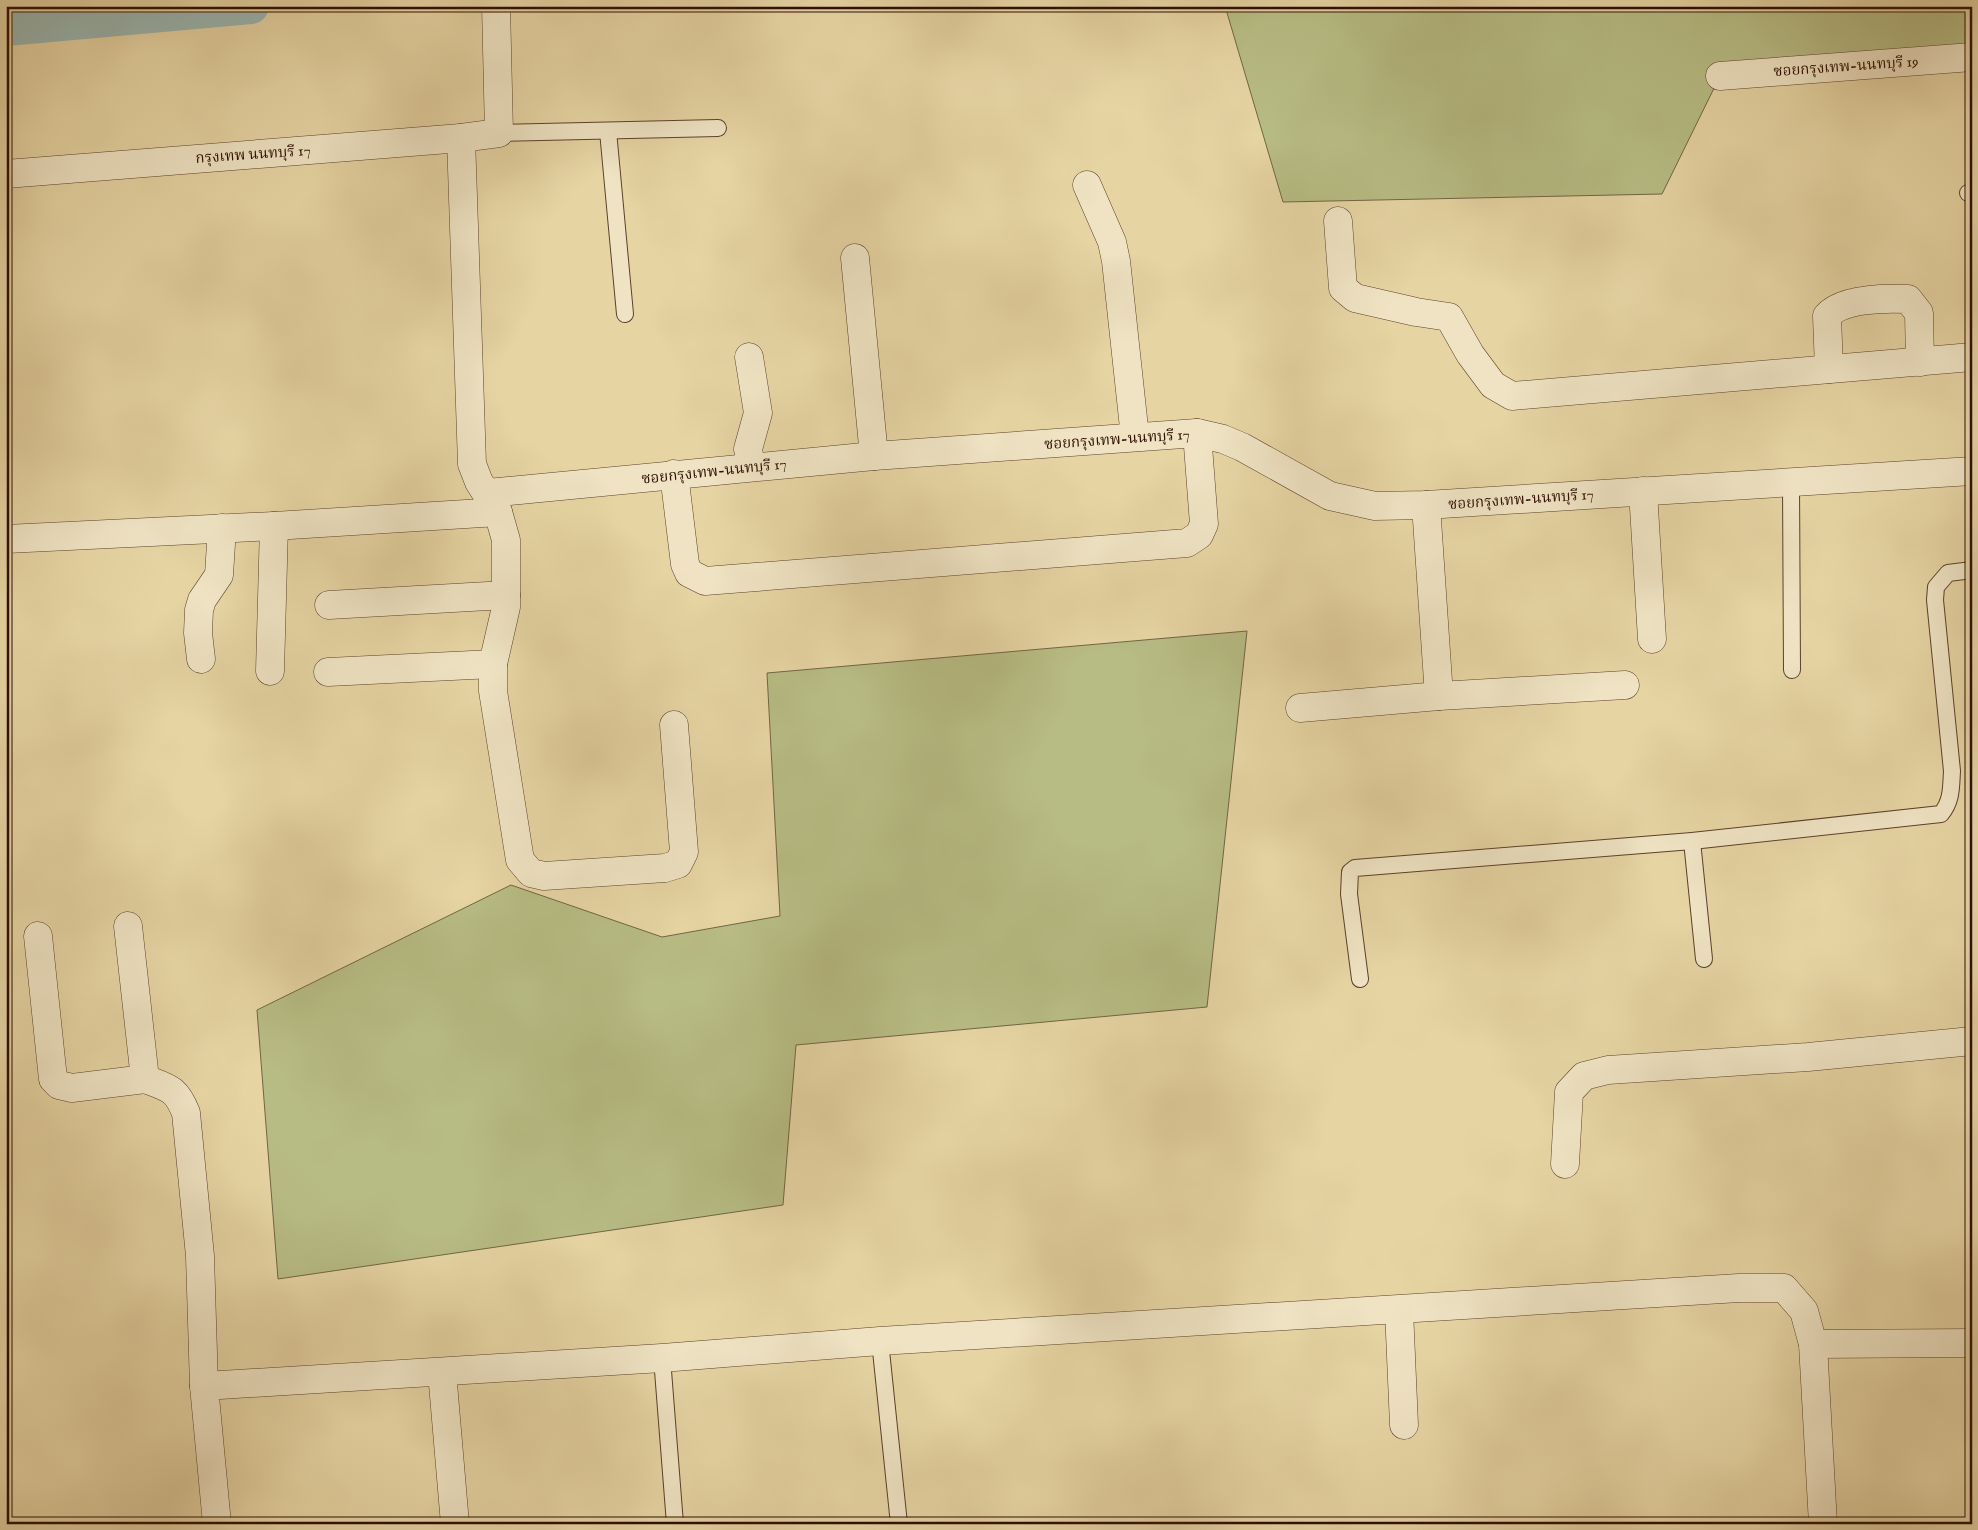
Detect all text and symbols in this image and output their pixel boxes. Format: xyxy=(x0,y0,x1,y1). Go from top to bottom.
street label: ซอยกรุงเทพ-นนทบุรี 19 xyxy=(1773,52,1919,82)
street label: กรุงเทพ นนทบุรี 17 xyxy=(195,141,311,169)
street label: ซอยกรุงเทพ-นนทบุรี 17 xyxy=(1044,425,1191,455)
street label: ซอยกรุงเทพ-นนทบุรี 17 xyxy=(641,454,788,490)
street label: ซอยกรุงเทพ-นนทบุรี 17 xyxy=(1448,485,1595,515)

